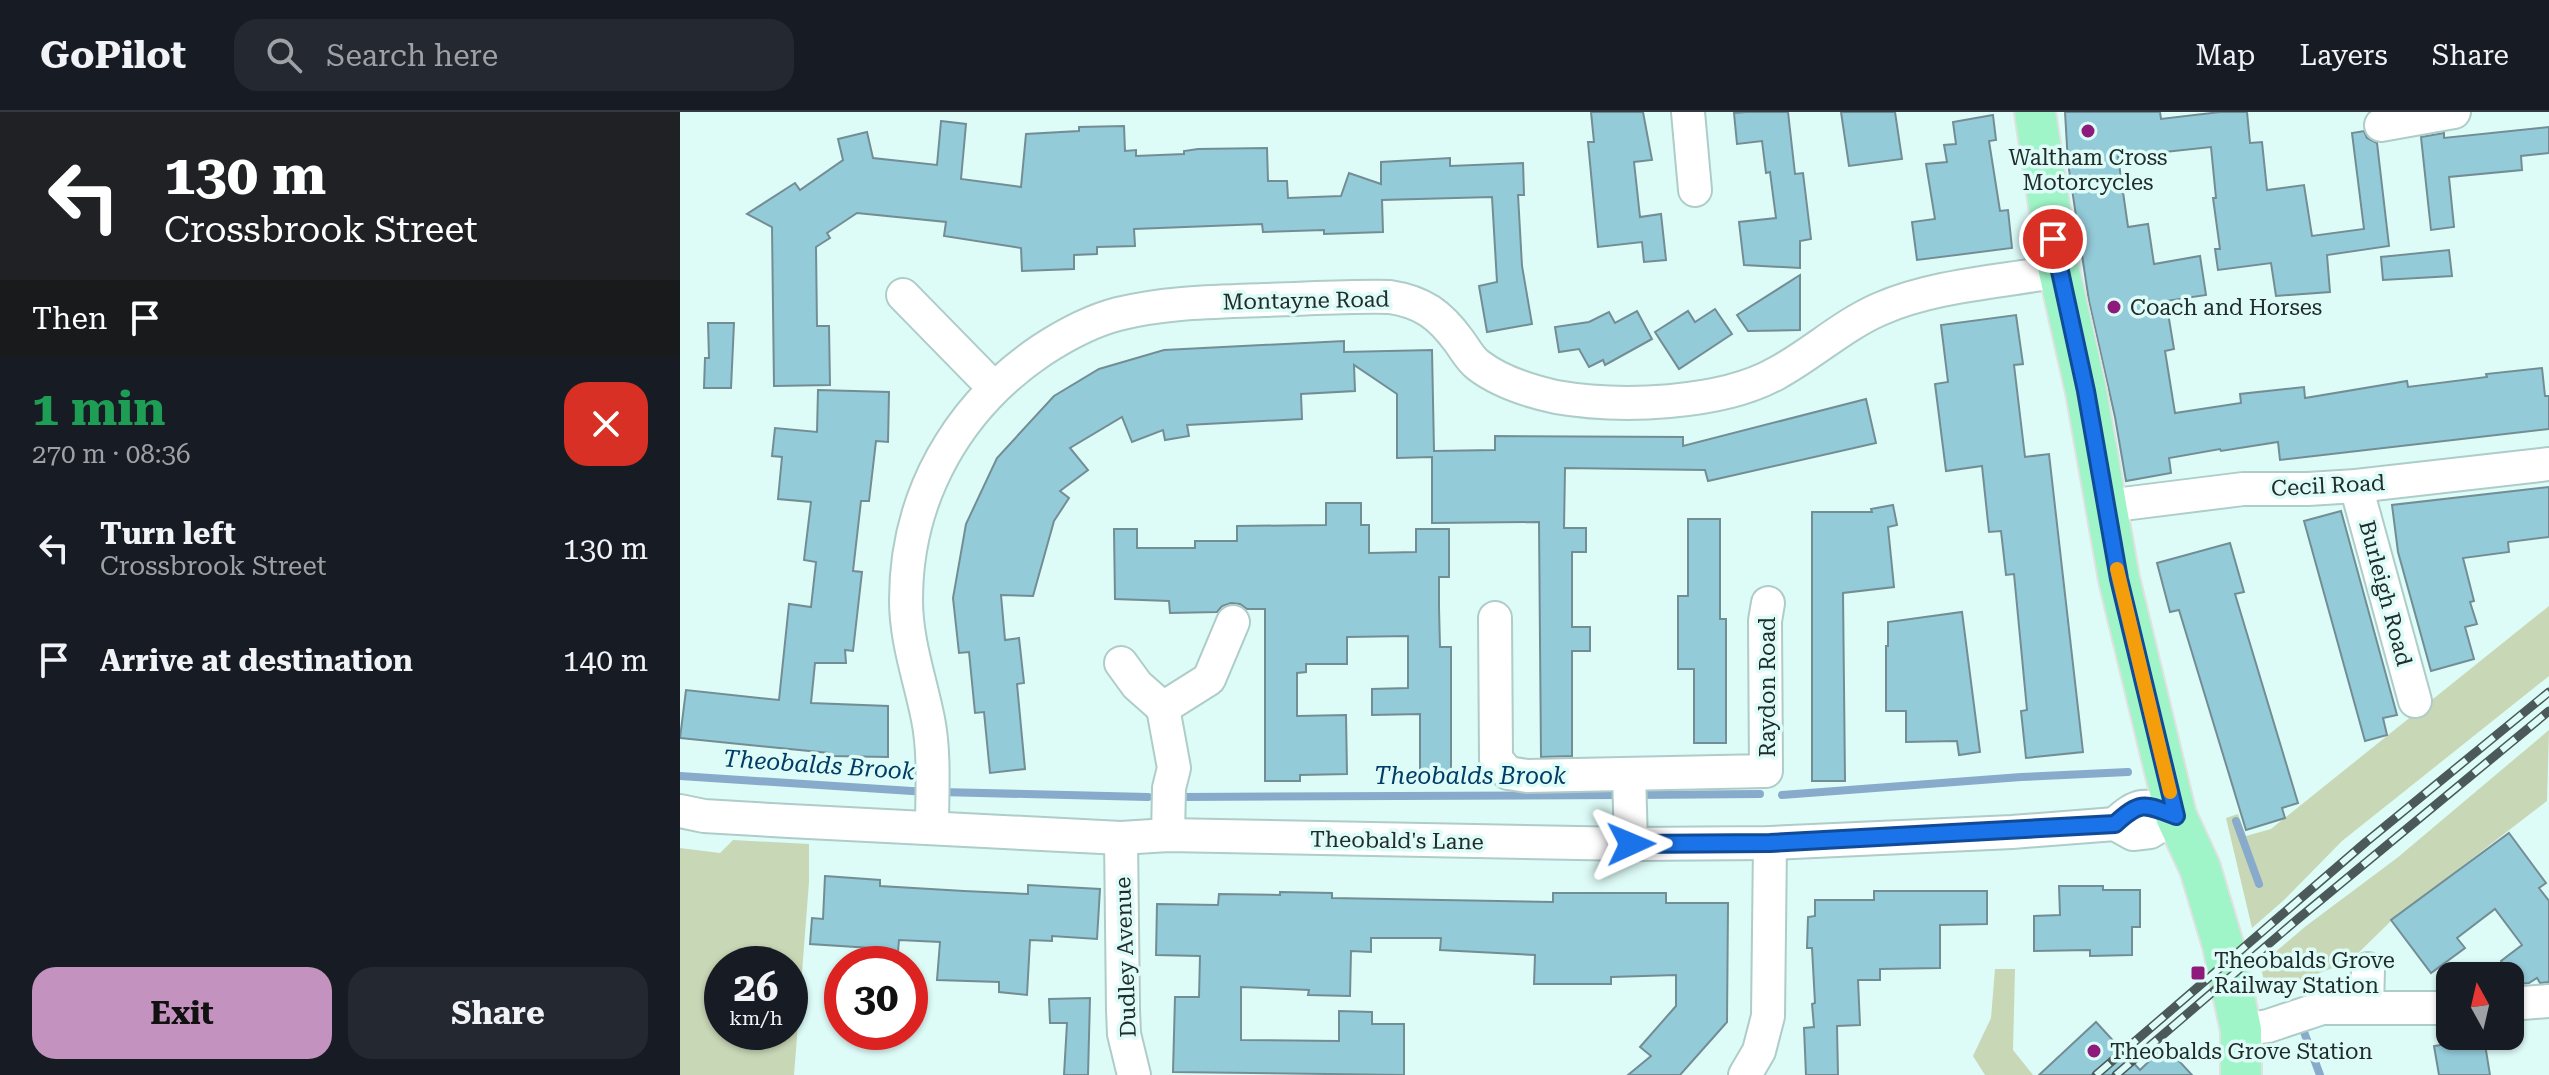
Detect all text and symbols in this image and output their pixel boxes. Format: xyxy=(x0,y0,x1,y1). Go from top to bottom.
search box xyxy=(234,19,794,91)
text: GoPilot xyxy=(40,33,186,77)
icon: search xyxy=(262,33,306,77)
text: Search here xyxy=(326,38,498,73)
text: Map xyxy=(2196,39,2255,72)
text: Layers xyxy=(2299,39,2388,72)
text: Share xyxy=(2432,39,2509,72)
marker: Waltham Cross Motorcycles xyxy=(2079,122,2097,140)
text: 130 m xyxy=(164,142,326,208)
icon: left xyxy=(32,144,136,248)
place label: Waltham Cross Motorcycles xyxy=(2008,145,2168,195)
pin xyxy=(2019,205,2087,273)
text: Crossbrook Street xyxy=(164,209,478,251)
icon: arrive xyxy=(2031,217,2075,261)
street label: Montayne Road xyxy=(1222,287,1390,314)
place label: Coach and Horses xyxy=(2130,295,2322,320)
icon: arrive xyxy=(123,296,167,340)
marker: Coach and Horses xyxy=(2105,298,2123,316)
text: Then xyxy=(32,301,107,336)
text: 1 min xyxy=(32,381,165,437)
button: close xyxy=(564,382,648,466)
text: 270 m · 08:36 xyxy=(32,439,191,469)
street label: Cecil Road xyxy=(2271,470,2386,501)
text: Turn left xyxy=(100,516,236,551)
street label: Burleigh Road xyxy=(2354,518,2417,669)
icon: left xyxy=(32,526,76,570)
text: 130 m xyxy=(563,531,648,566)
text: Crossbrook Street xyxy=(100,551,327,581)
street label: Raydon Road xyxy=(1755,617,1780,757)
icon: arrive xyxy=(32,638,76,682)
text: Arrive at destination xyxy=(100,643,413,678)
text: 140 m xyxy=(563,643,648,678)
water label: Theobalds Brook xyxy=(722,744,916,786)
water label: Theobalds Brook xyxy=(1374,762,1566,790)
position arrow xyxy=(1589,802,1673,886)
street label: Theobald's Lane xyxy=(1310,826,1484,855)
street label: Dudley Avenue xyxy=(1110,876,1141,1038)
speed limit sign: 30 xyxy=(824,946,928,1050)
place label: Theobalds Grove Railway Station xyxy=(2214,948,2395,998)
north arrow xyxy=(2436,962,2524,1050)
map controls xyxy=(2436,962,2524,1050)
text: 26 xyxy=(734,964,778,1011)
marker: Theobalds Grove Railway Station xyxy=(2189,964,2207,982)
button: Exit xyxy=(32,967,332,1059)
button: Share xyxy=(348,967,648,1059)
text: km/h xyxy=(729,1006,783,1030)
place label: Theobalds Grove Station xyxy=(2110,1039,2373,1064)
marker: Theobalds Grove Station xyxy=(2085,1042,2103,1060)

